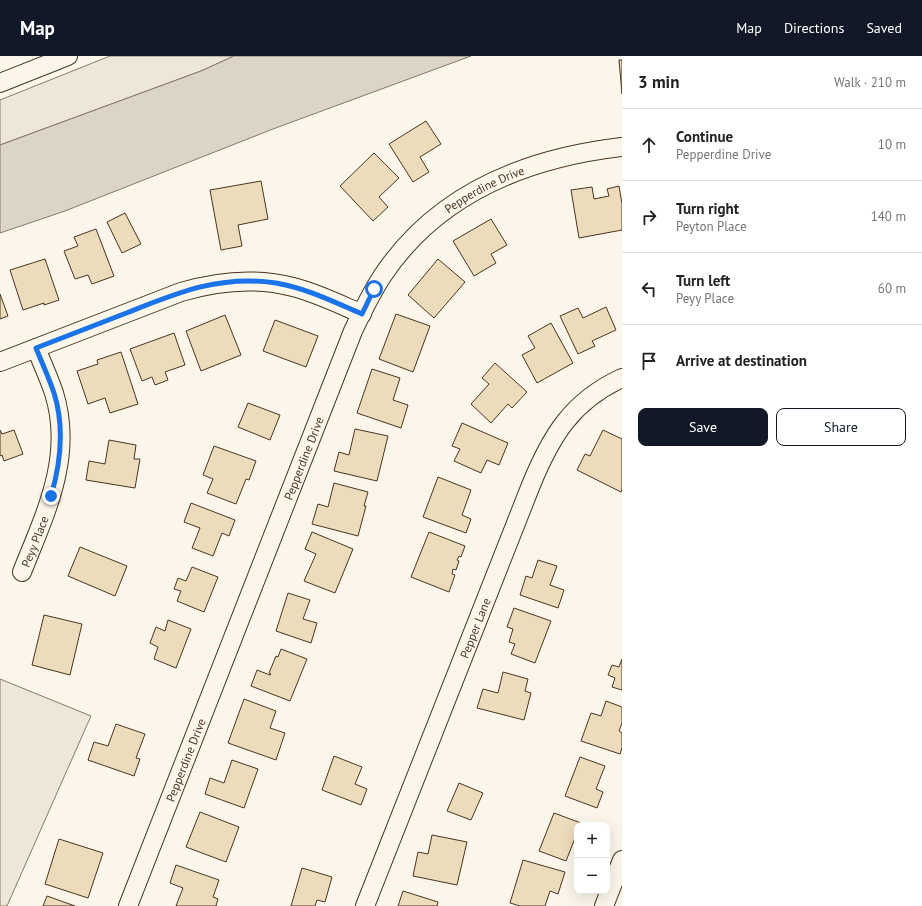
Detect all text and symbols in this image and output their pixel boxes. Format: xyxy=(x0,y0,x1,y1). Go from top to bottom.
text: Map xyxy=(20,16,55,40)
text: Map xyxy=(736,19,762,37)
text: Directions xyxy=(784,19,844,37)
text: Saved xyxy=(866,19,902,37)
text: 3 min xyxy=(638,71,679,93)
text: Walk · 210 m xyxy=(834,74,906,91)
text: Continue xyxy=(676,127,733,146)
icon: ahead xyxy=(638,134,660,156)
text: 10 m xyxy=(878,136,906,153)
text: Pepperdine Drive xyxy=(676,146,771,163)
street label: Pepperdine Drive xyxy=(441,162,526,216)
text: Turn right xyxy=(676,199,739,218)
icon: right xyxy=(638,206,660,228)
text: 140 m xyxy=(871,208,906,225)
text: Peyton Place xyxy=(676,218,747,235)
text: Turn left xyxy=(676,271,730,290)
icon: left xyxy=(638,278,660,300)
route start xyxy=(365,280,383,298)
text: 60 m xyxy=(878,280,906,297)
text: Peyy Place xyxy=(676,290,734,307)
icon: arrive xyxy=(638,350,660,372)
text: Arrive at destination xyxy=(676,351,807,370)
button: Save xyxy=(638,408,768,446)
button: Share xyxy=(776,408,906,446)
street label: Pepperdine Drive xyxy=(280,414,326,502)
route end xyxy=(42,487,60,505)
street label: Peyy Place xyxy=(17,514,51,569)
street label: Pepper Lane xyxy=(456,596,493,660)
street label: Pepperdine Drive xyxy=(162,716,208,804)
map controls xyxy=(574,822,610,894)
button: + xyxy=(574,822,610,858)
button: − xyxy=(574,858,610,894)

